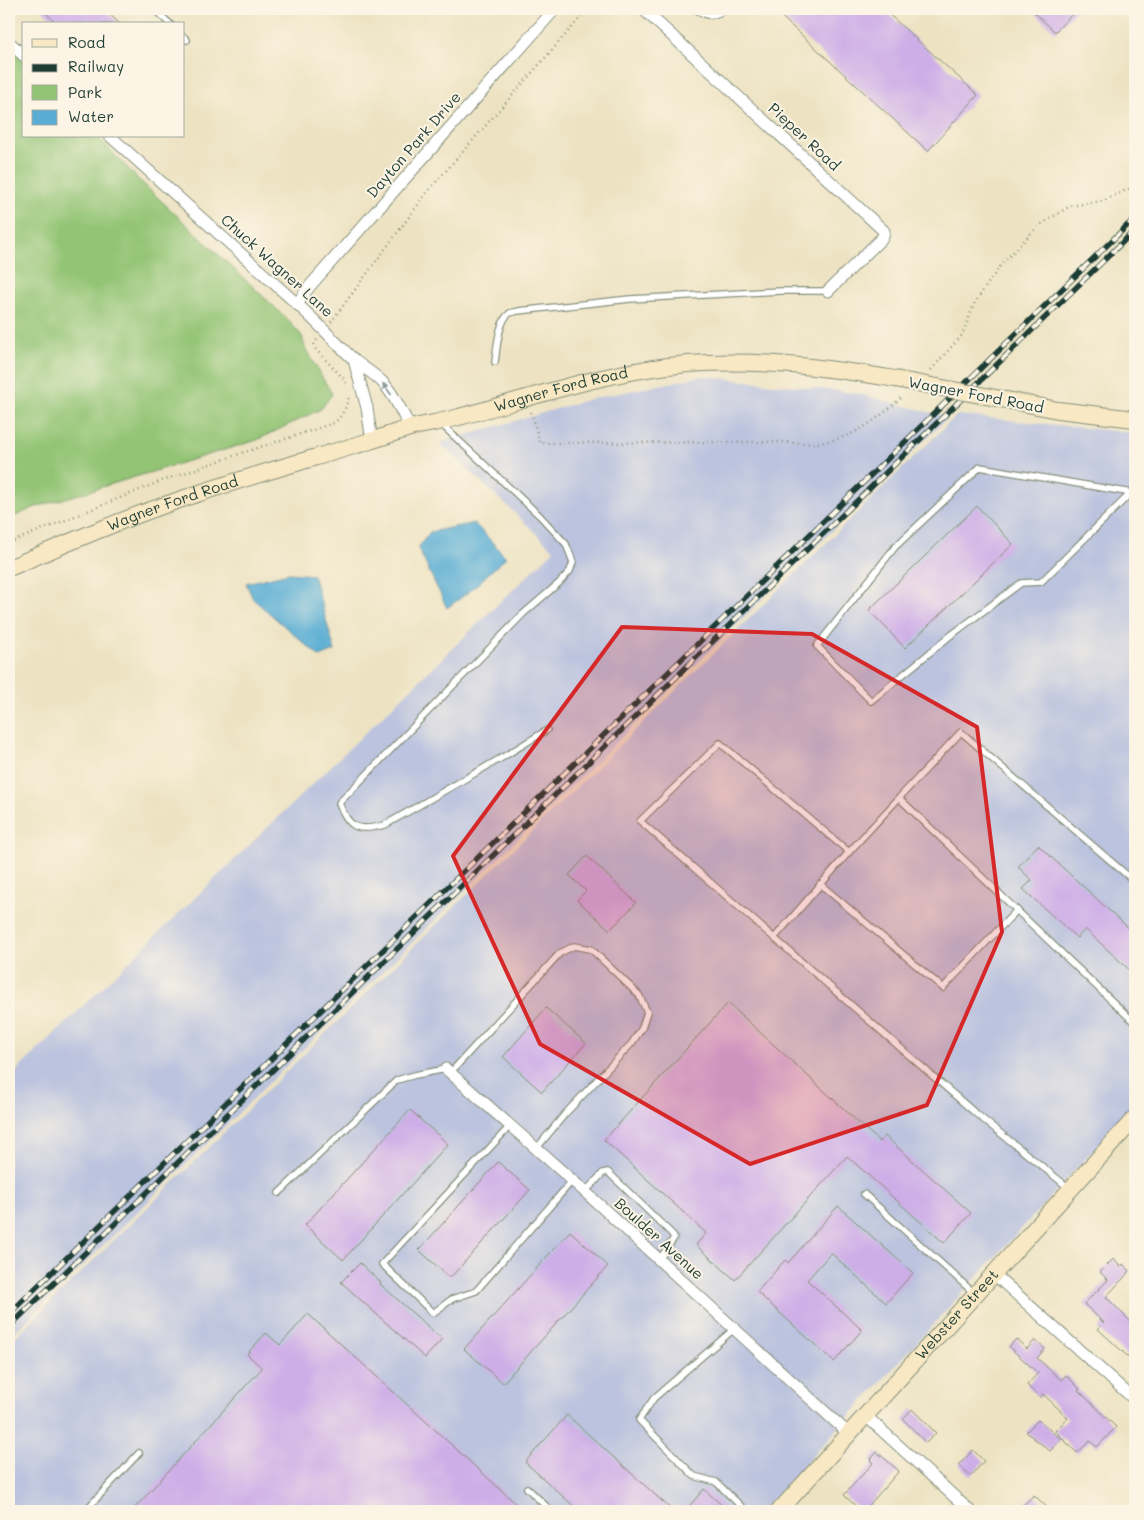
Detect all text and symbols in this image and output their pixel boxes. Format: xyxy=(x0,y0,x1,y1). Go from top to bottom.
legend xyxy=(22,22,185,138)
text: Road xyxy=(68,32,105,52)
text: Railway xyxy=(68,56,124,76)
text: Park xyxy=(68,82,102,102)
street label: Dayton Park Drive xyxy=(362,87,465,202)
street label: Pieper Road xyxy=(764,98,845,175)
text: Water xyxy=(68,106,114,126)
street label: Chuck Wagner Lane xyxy=(217,209,338,321)
street label: Wagner Ford Road xyxy=(491,362,629,416)
street label: Wagner Ford Road xyxy=(907,371,1046,417)
one-way arrow xyxy=(382,383,393,396)
street label: Wagner Ford Road xyxy=(104,470,240,535)
street label: Boulder Avenue xyxy=(611,1193,708,1284)
street label: Webster Street xyxy=(910,1264,1002,1363)

